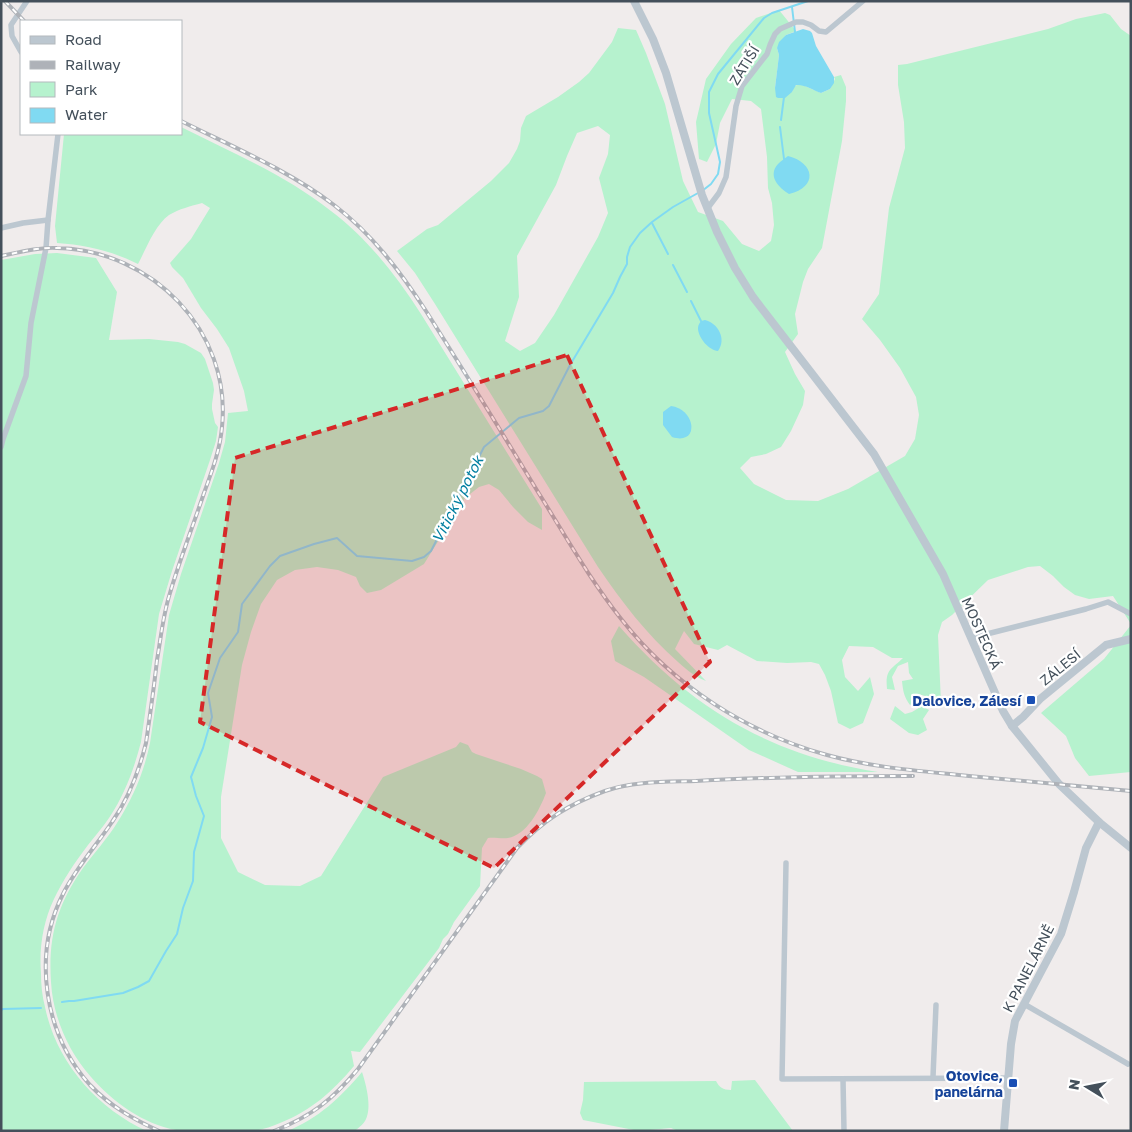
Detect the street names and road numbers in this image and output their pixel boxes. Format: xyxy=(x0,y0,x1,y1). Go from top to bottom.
street label: ZÁTIŠÍ xyxy=(725,42,763,88)
street label: MOSTECKÁ xyxy=(959,594,1006,672)
street label: ZÁLESÍ xyxy=(1036,645,1084,689)
street label: K PANELÁRNĚ xyxy=(999,921,1057,1015)

